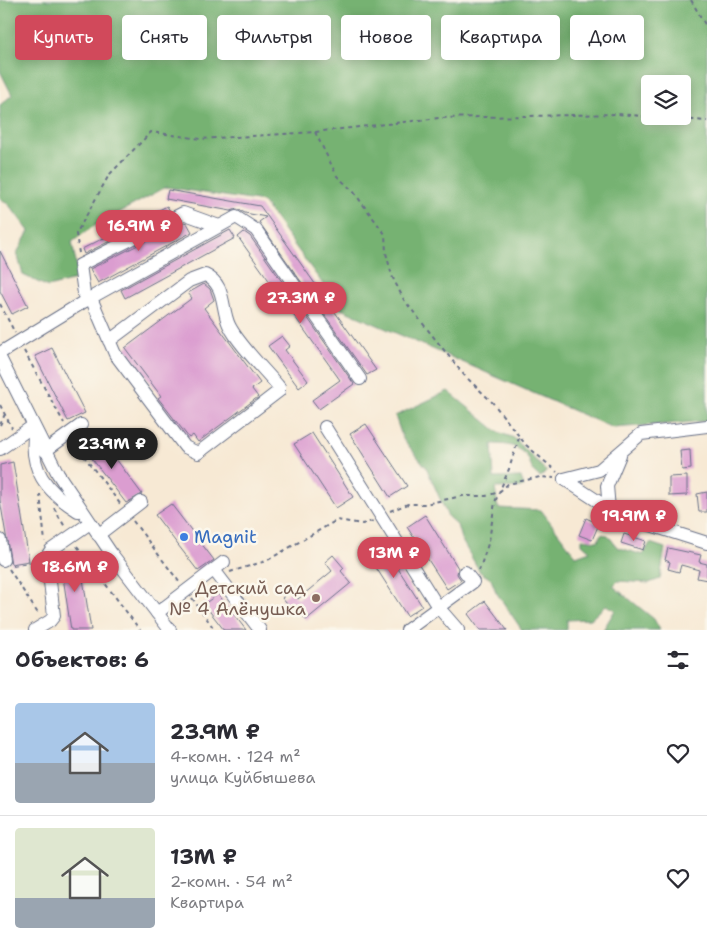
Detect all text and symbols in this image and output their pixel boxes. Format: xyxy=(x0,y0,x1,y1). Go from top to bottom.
chip: Купить xyxy=(15,15,112,60)
chip: Снять xyxy=(122,15,207,60)
chip: Фильтры xyxy=(217,15,331,60)
chip: Новое xyxy=(341,15,431,60)
chip: Квартира xyxy=(441,15,560,60)
chip: Дом xyxy=(570,15,644,60)
map controls xyxy=(641,75,691,125)
button: layers xyxy=(641,75,691,125)
pin: 16.9M ₽ xyxy=(93,210,185,252)
text: 16.9M ₽ xyxy=(107,215,171,236)
pin: 27.3M ₽ xyxy=(255,282,347,324)
text: 27.3M ₽ xyxy=(267,287,336,308)
pin: 23.9M ₽ xyxy=(66,428,158,470)
text: 23.9M ₽ xyxy=(78,433,146,454)
pin: 19.9M ₽ xyxy=(588,500,680,542)
text: 19.9M ₽ xyxy=(602,505,666,526)
place label: Magnit xyxy=(194,525,257,549)
marker: Magnit xyxy=(178,531,190,543)
pin: 13M ₽ xyxy=(359,536,429,579)
text: 13M ₽ xyxy=(368,542,420,563)
pin: 18.6M ₽ xyxy=(29,550,121,593)
text: 18.6M ₽ xyxy=(42,556,108,577)
place label: Детский сад № 4 Алёнушка xyxy=(169,576,307,621)
marker: Детский сад № 4 Алёнушка xyxy=(310,592,322,604)
text: Объектов: 6 xyxy=(15,646,149,674)
icon: filters xyxy=(664,646,692,674)
text: 23.9M ₽ xyxy=(170,718,260,746)
icon: home xyxy=(55,723,115,783)
icon: heart xyxy=(664,739,692,767)
text: 4-комн. · 124 m² xyxy=(170,746,301,767)
text: улица Куйбышева xyxy=(170,767,315,788)
text: 13M ₽ xyxy=(170,843,237,871)
icon: home xyxy=(55,848,115,908)
icon: heart xyxy=(664,864,692,892)
text: 2-комн. · 54 m² xyxy=(170,871,293,892)
text: Квартира xyxy=(170,892,244,913)

